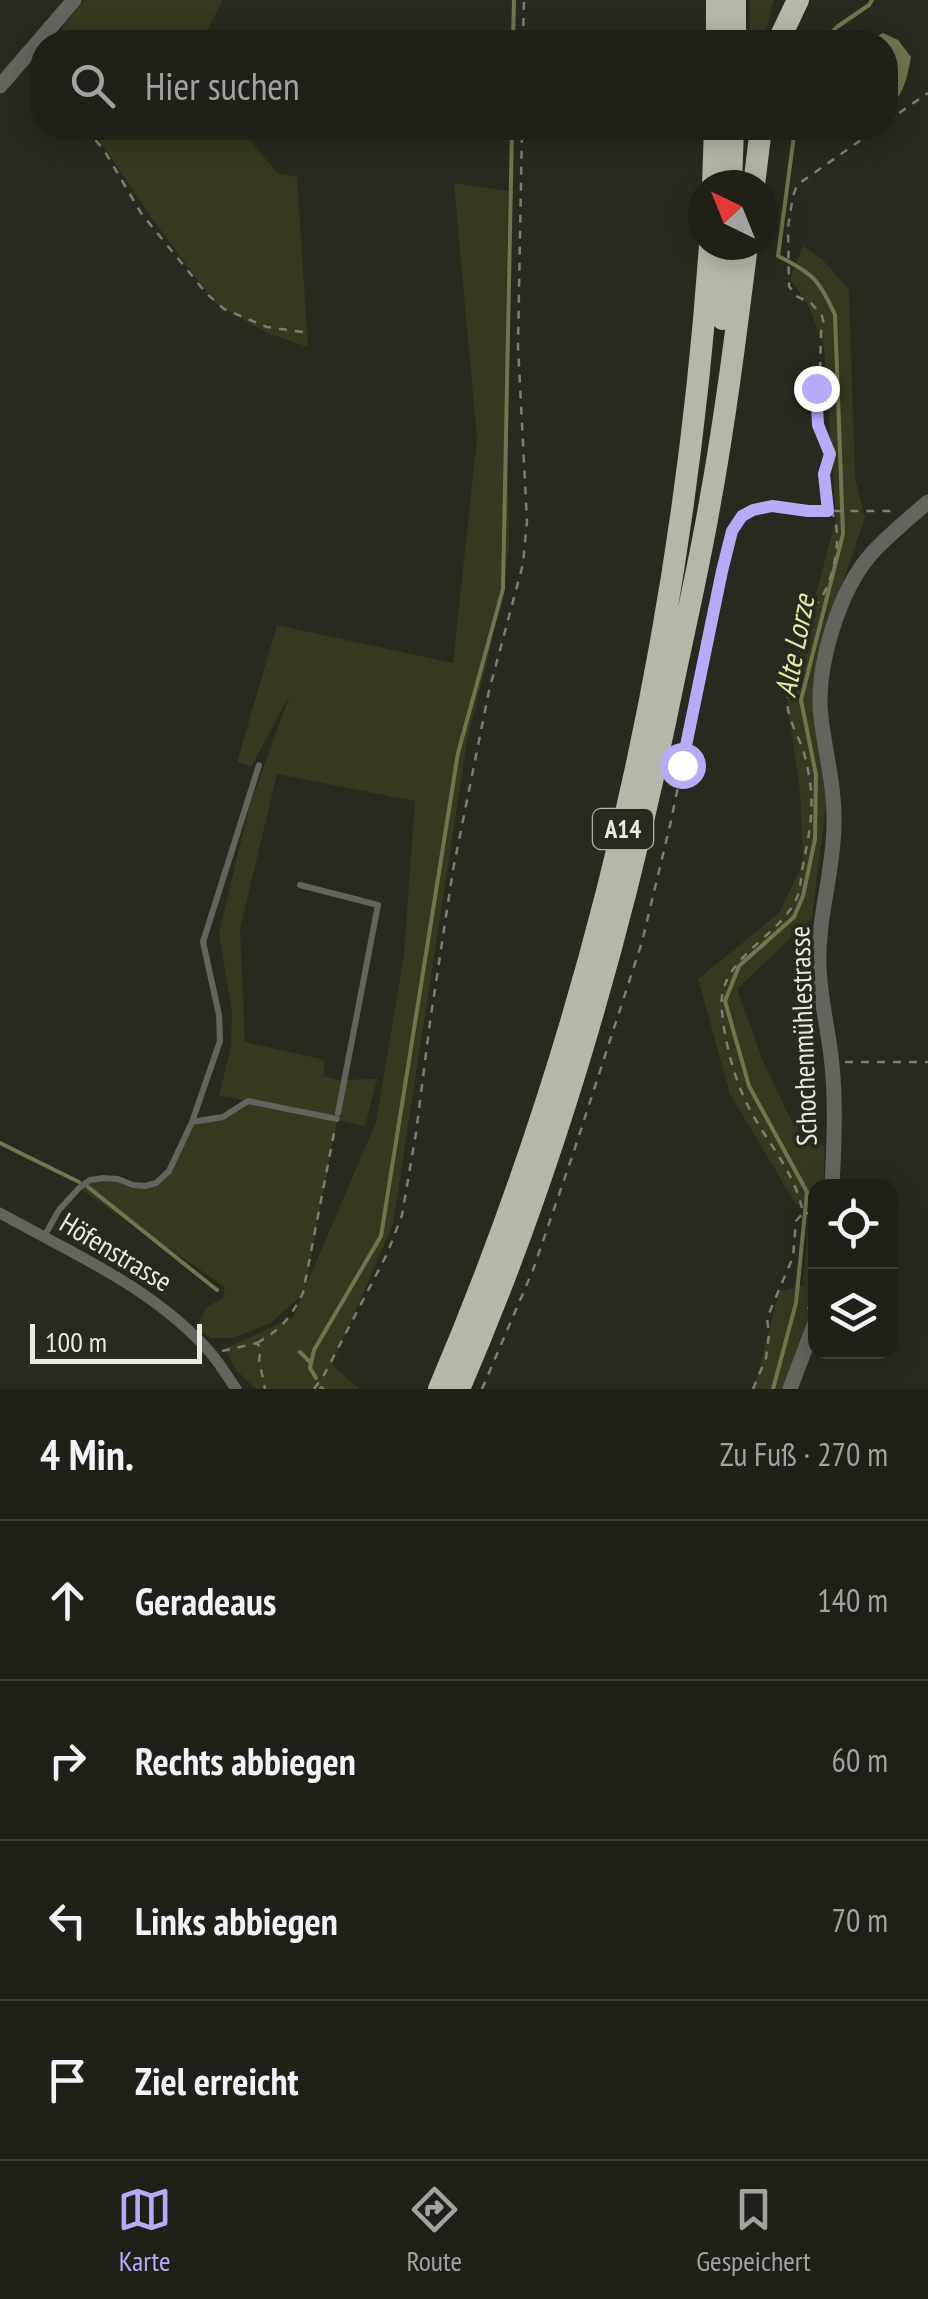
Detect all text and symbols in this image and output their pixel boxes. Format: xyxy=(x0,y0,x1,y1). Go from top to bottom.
search box xyxy=(30,30,898,140)
icon: search xyxy=(65,58,120,113)
text: Hier suchen xyxy=(145,61,300,110)
north arrow xyxy=(688,170,778,260)
route end xyxy=(794,366,840,412)
water label: Alte Lorze xyxy=(765,590,823,700)
route start xyxy=(660,743,706,789)
road number: A14 xyxy=(593,809,653,849)
street label: Schochenmühlestrasse xyxy=(780,926,825,1147)
map controls xyxy=(808,1179,898,1359)
button: locate xyxy=(808,1179,898,1269)
street label: Höfenstrasse xyxy=(54,1204,179,1299)
button: layers xyxy=(808,1269,898,1359)
scale bar xyxy=(30,1319,202,1364)
text: 100 m xyxy=(45,1323,107,1360)
text: 4 Min. xyxy=(40,1427,134,1482)
text: Zu Fuß · 270 m xyxy=(720,1433,888,1475)
icon: ahead xyxy=(40,1573,95,1628)
text: Geradeaus xyxy=(135,1576,276,1625)
text: 140 m xyxy=(817,1579,888,1621)
icon: right xyxy=(40,1733,95,1788)
text: Rechts abbiegen xyxy=(135,1736,356,1785)
text: 60 m xyxy=(832,1739,888,1781)
icon: left xyxy=(40,1893,95,1948)
text: Links abbiegen xyxy=(135,1896,338,1945)
text: 70 m xyxy=(832,1899,888,1941)
icon: arrive xyxy=(40,2053,95,2108)
text: Ziel erreicht xyxy=(135,2056,299,2105)
tab: Karte xyxy=(117,2182,172,2279)
tab: Route xyxy=(406,2182,462,2279)
tab: Gespeichert xyxy=(696,2182,811,2279)

